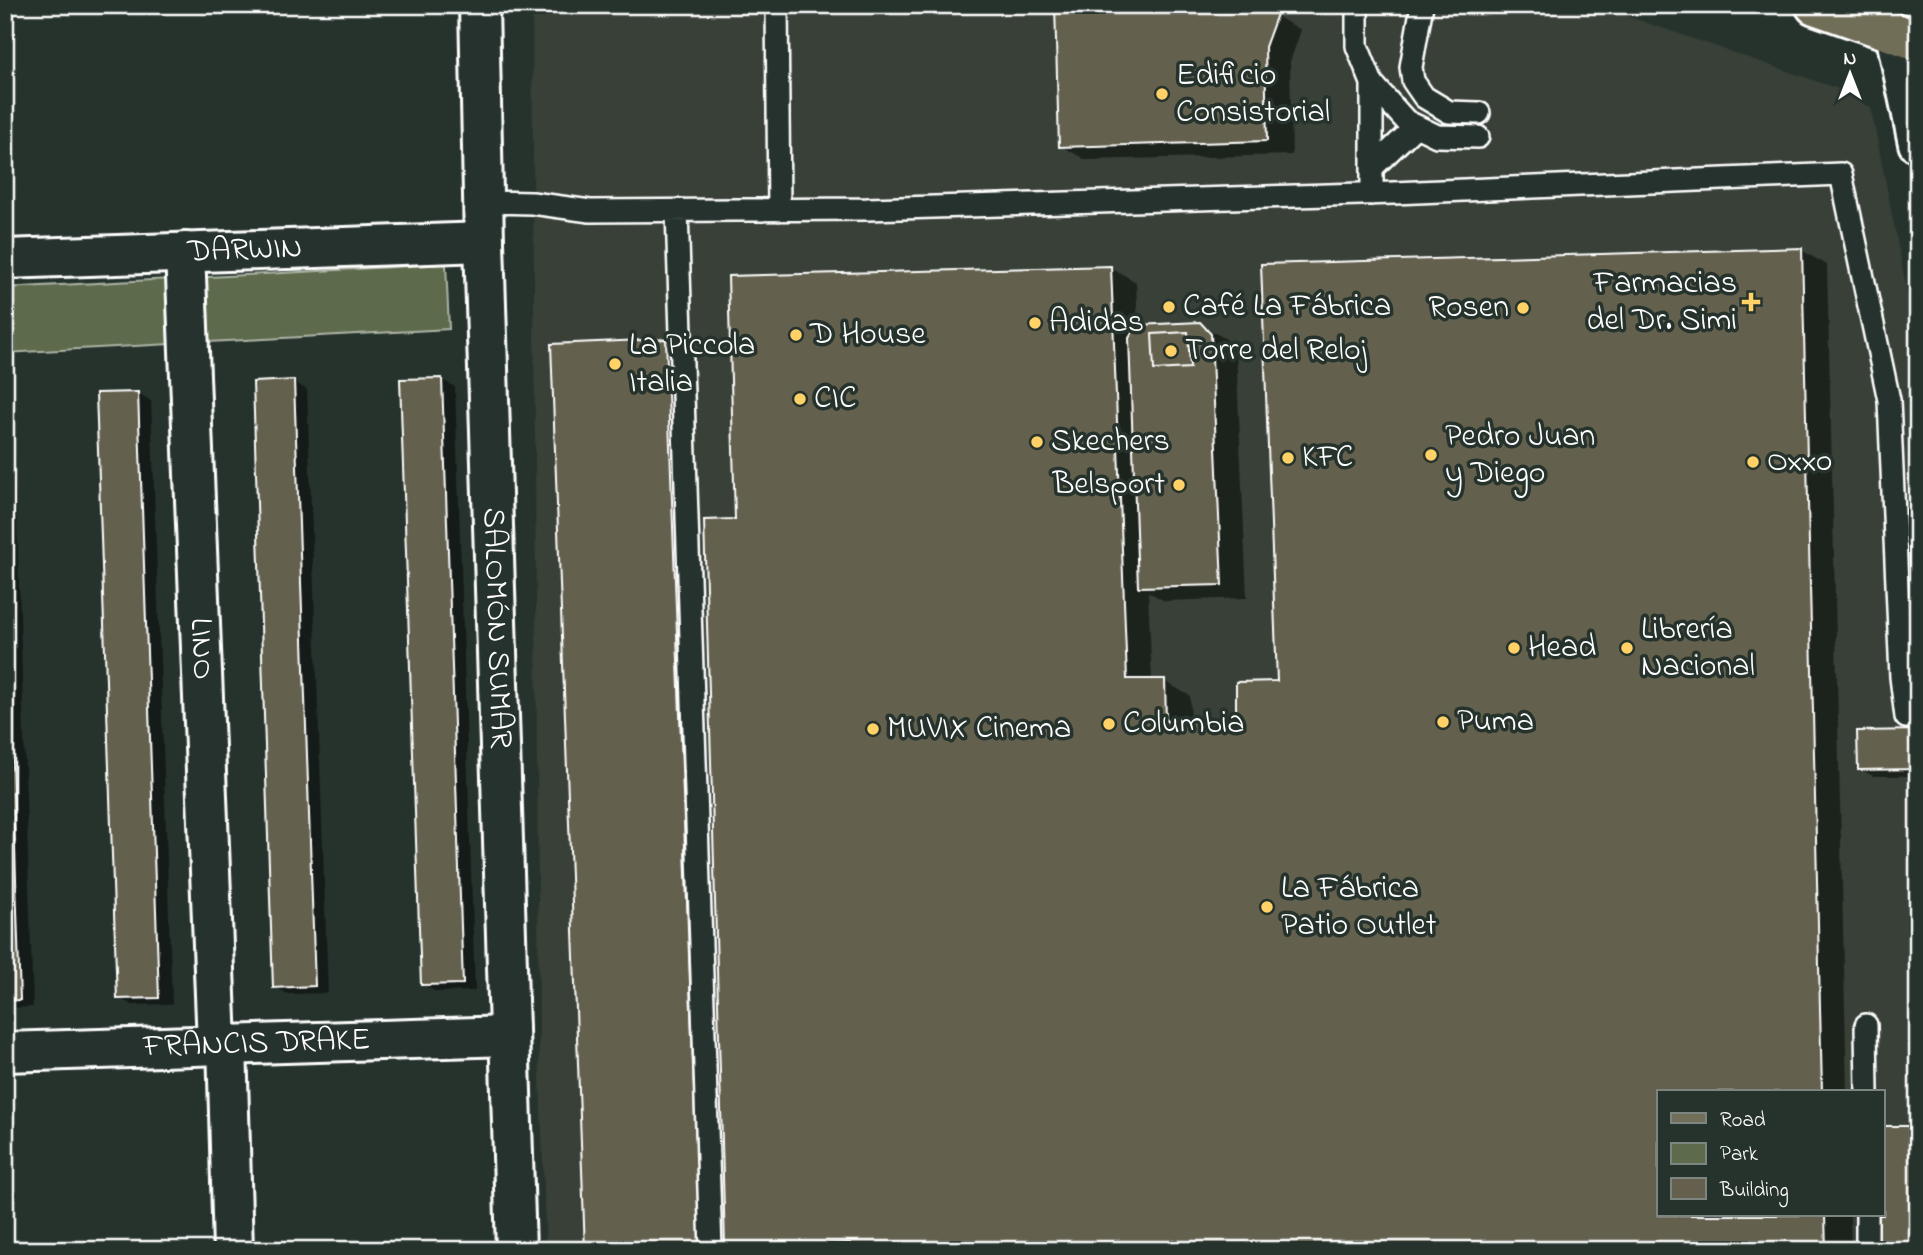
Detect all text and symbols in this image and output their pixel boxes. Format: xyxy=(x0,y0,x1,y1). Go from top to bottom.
north arrow xyxy=(1814,38,1884,108)
text: N xyxy=(1844,46,1857,73)
place label: Edificio Consistorial xyxy=(1176,53,1330,137)
marker: Edificio Consistorial xyxy=(1154,86,1170,102)
street label: DARWIN xyxy=(186,225,303,276)
place label: Farmacias del Dr. Simi xyxy=(1586,261,1737,345)
place label: Café La Fábrica xyxy=(1183,284,1391,331)
place label: Rosen xyxy=(1428,285,1509,332)
marker: Farmacias del Dr. Simi xyxy=(1743,294,1759,310)
marker: Café La Fábrica xyxy=(1161,299,1177,315)
place label: Adidas xyxy=(1049,300,1144,347)
marker: Rosen xyxy=(1515,300,1531,316)
place label: D House xyxy=(809,312,926,359)
marker: Adidas xyxy=(1027,315,1043,331)
place label: La Piccola Italia xyxy=(629,323,755,407)
marker: D House xyxy=(788,327,804,343)
place label: Torre del Reloj xyxy=(1185,328,1367,375)
marker: Torre del Reloj xyxy=(1163,343,1179,359)
marker: La Piccola Italia xyxy=(607,356,623,372)
place label: CIC xyxy=(814,376,857,423)
marker: CIC xyxy=(792,391,808,407)
place label: Pedro Juan y Diego xyxy=(1445,414,1595,498)
place label: Skechers xyxy=(1051,419,1170,466)
marker: Skechers xyxy=(1029,434,1045,450)
place label: KFC xyxy=(1302,435,1353,482)
place label: Oxxo xyxy=(1767,439,1832,486)
marker: Pedro Juan y Diego xyxy=(1423,447,1439,463)
marker: KFC xyxy=(1280,450,1296,466)
marker: Oxxo xyxy=(1745,454,1761,470)
place label: Belsport xyxy=(1052,462,1165,509)
marker: Belsport xyxy=(1171,477,1187,493)
street label: SALOMÓN SUMAR xyxy=(469,507,524,749)
place label: Librería Nacional xyxy=(1641,607,1755,691)
street label: LINO xyxy=(176,617,226,681)
place label: Head xyxy=(1528,625,1596,672)
marker: Head xyxy=(1506,640,1522,656)
marker: Librería Nacional xyxy=(1619,640,1635,656)
place label: Puma xyxy=(1457,699,1534,746)
place label: Columbia xyxy=(1123,701,1245,748)
place label: MUVIX Cinema xyxy=(887,706,1071,753)
marker: Puma xyxy=(1435,714,1451,730)
marker: Columbia xyxy=(1101,716,1117,732)
marker: MUVIX Cinema xyxy=(865,721,881,737)
place label: La Fábrica Patio Outlet xyxy=(1281,866,1437,950)
marker: La Fábrica Patio Outlet xyxy=(1259,899,1275,915)
street label: FRANCIS DRAKE xyxy=(141,1017,371,1071)
legend xyxy=(1657,1090,1884,1216)
text: Road xyxy=(1720,1106,1766,1136)
text: Park xyxy=(1720,1140,1759,1170)
text: Building xyxy=(1719,1176,1789,1208)

